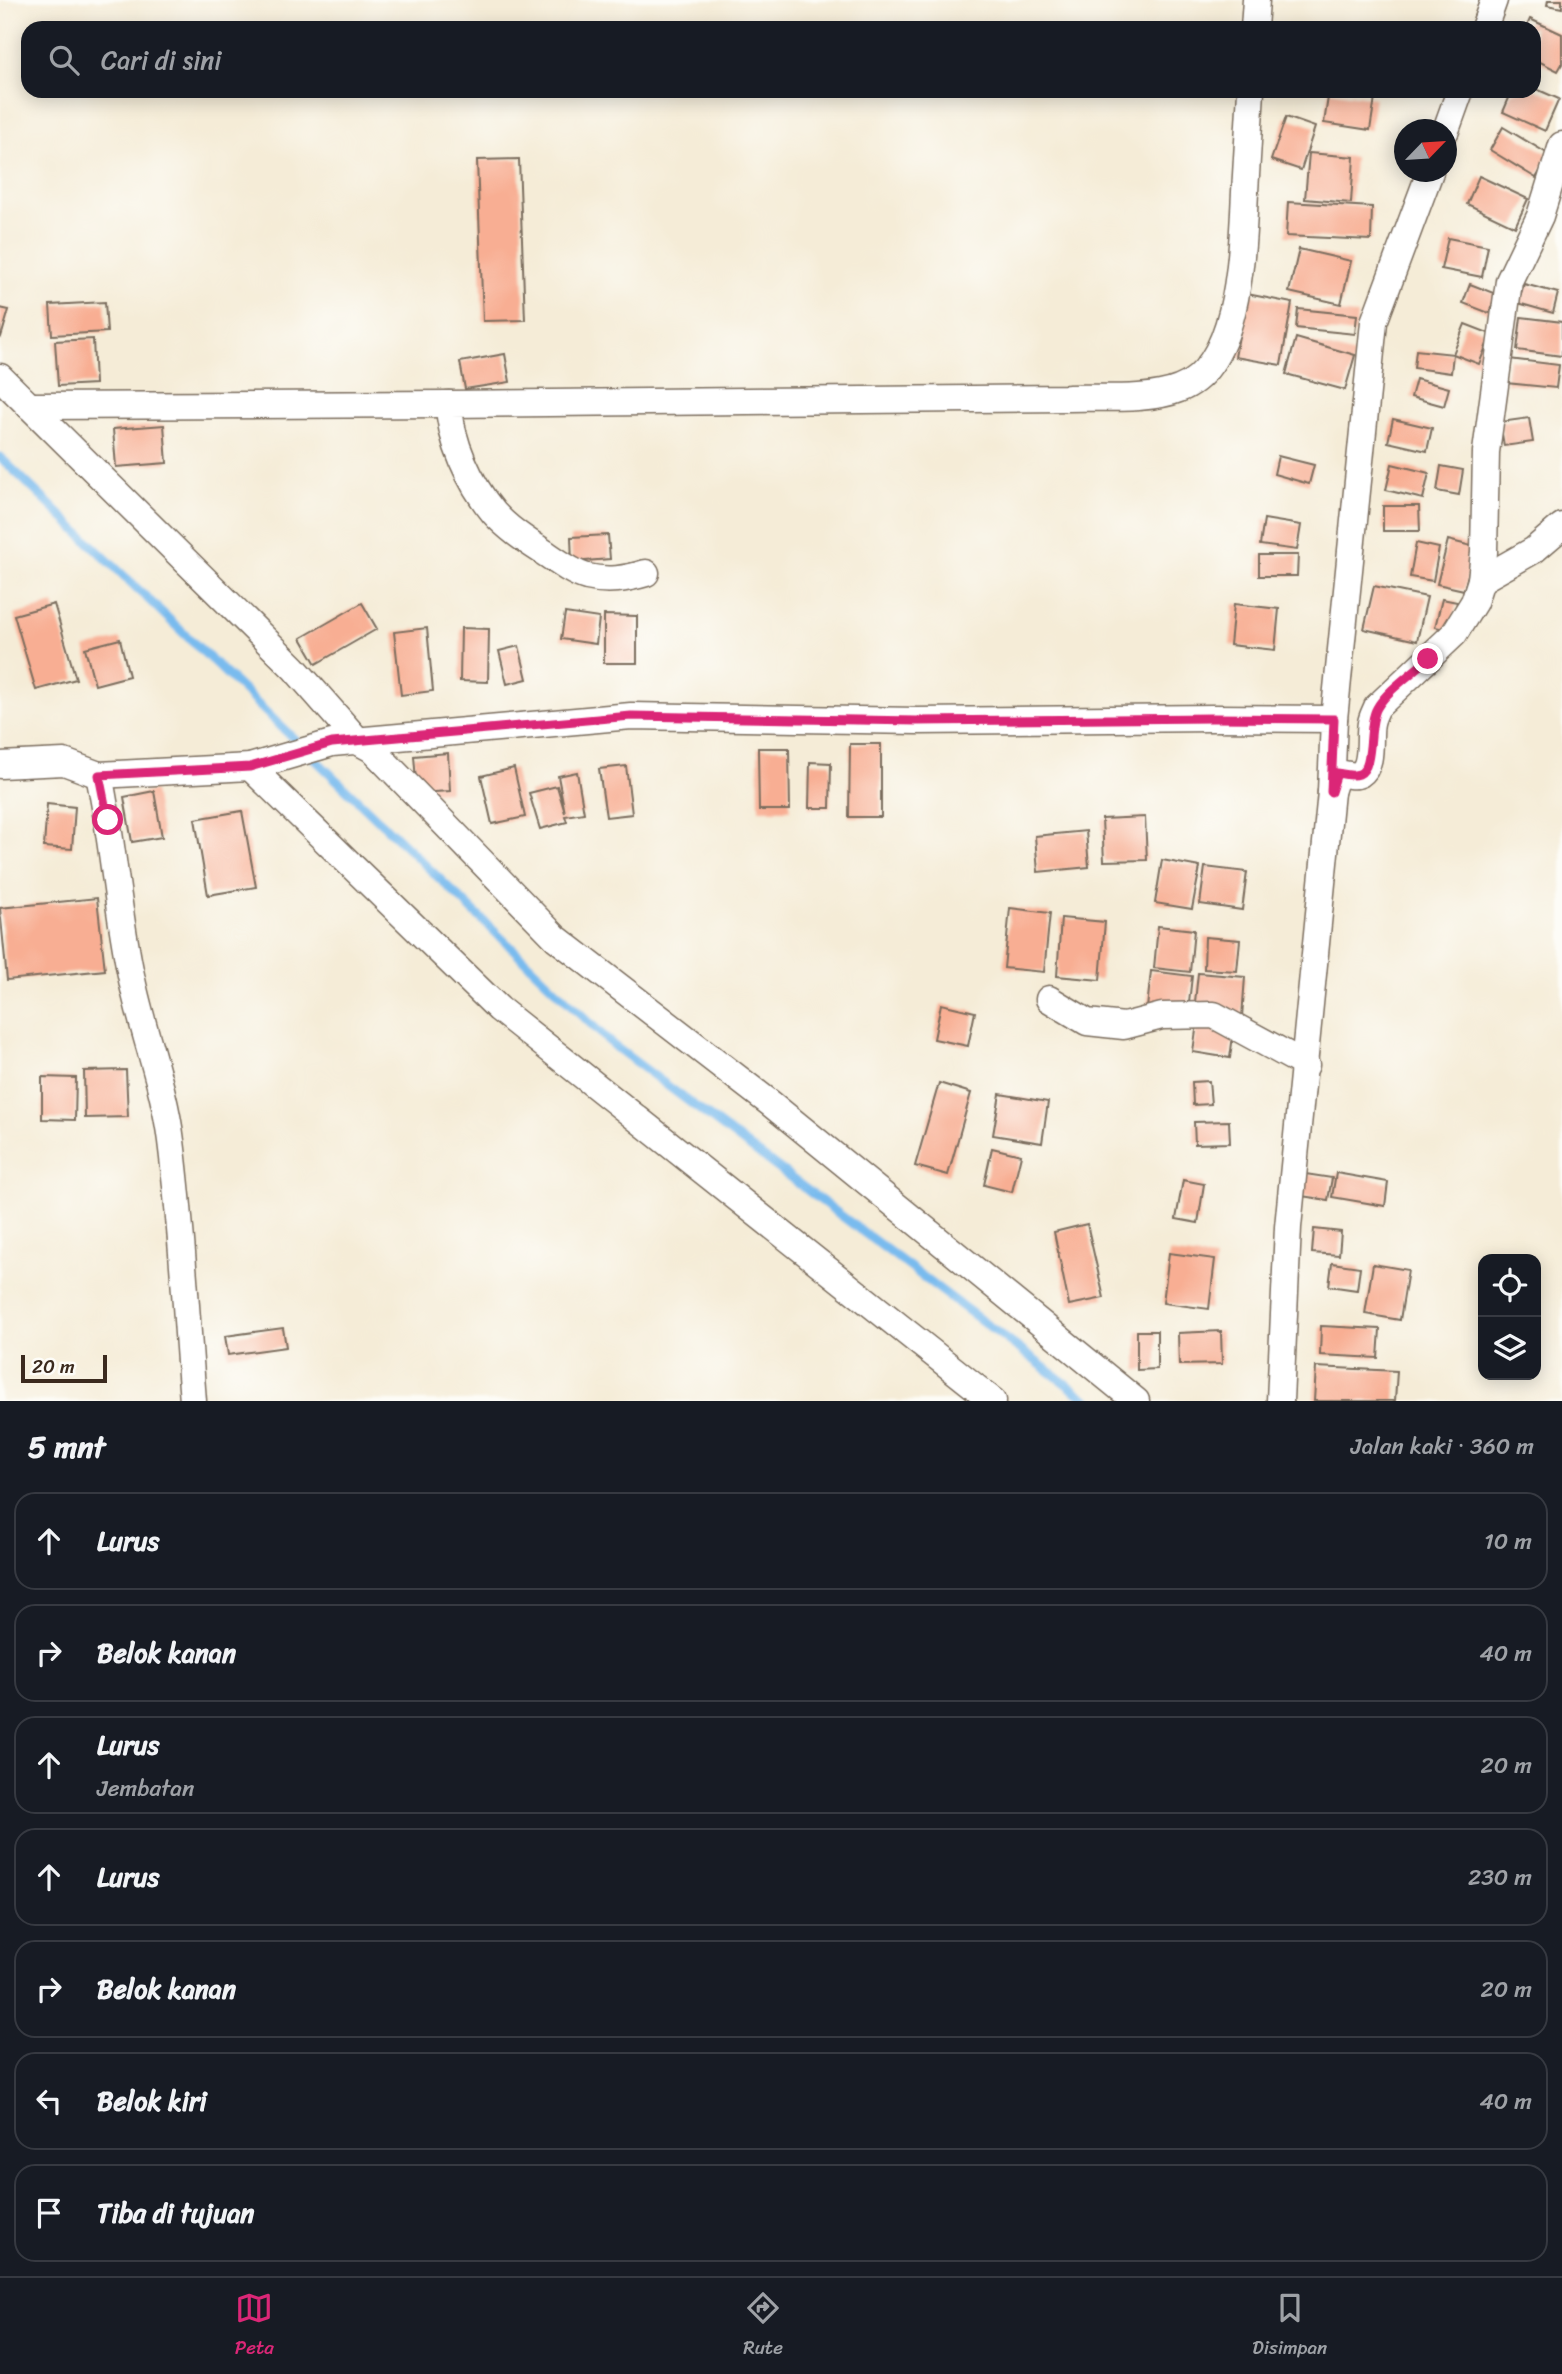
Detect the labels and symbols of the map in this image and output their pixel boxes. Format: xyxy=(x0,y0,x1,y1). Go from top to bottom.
north arrow xyxy=(1394,119,1457,182)
route end xyxy=(1412,643,1443,674)
route start xyxy=(92,804,123,835)
scale bar xyxy=(21,1352,107,1384)

